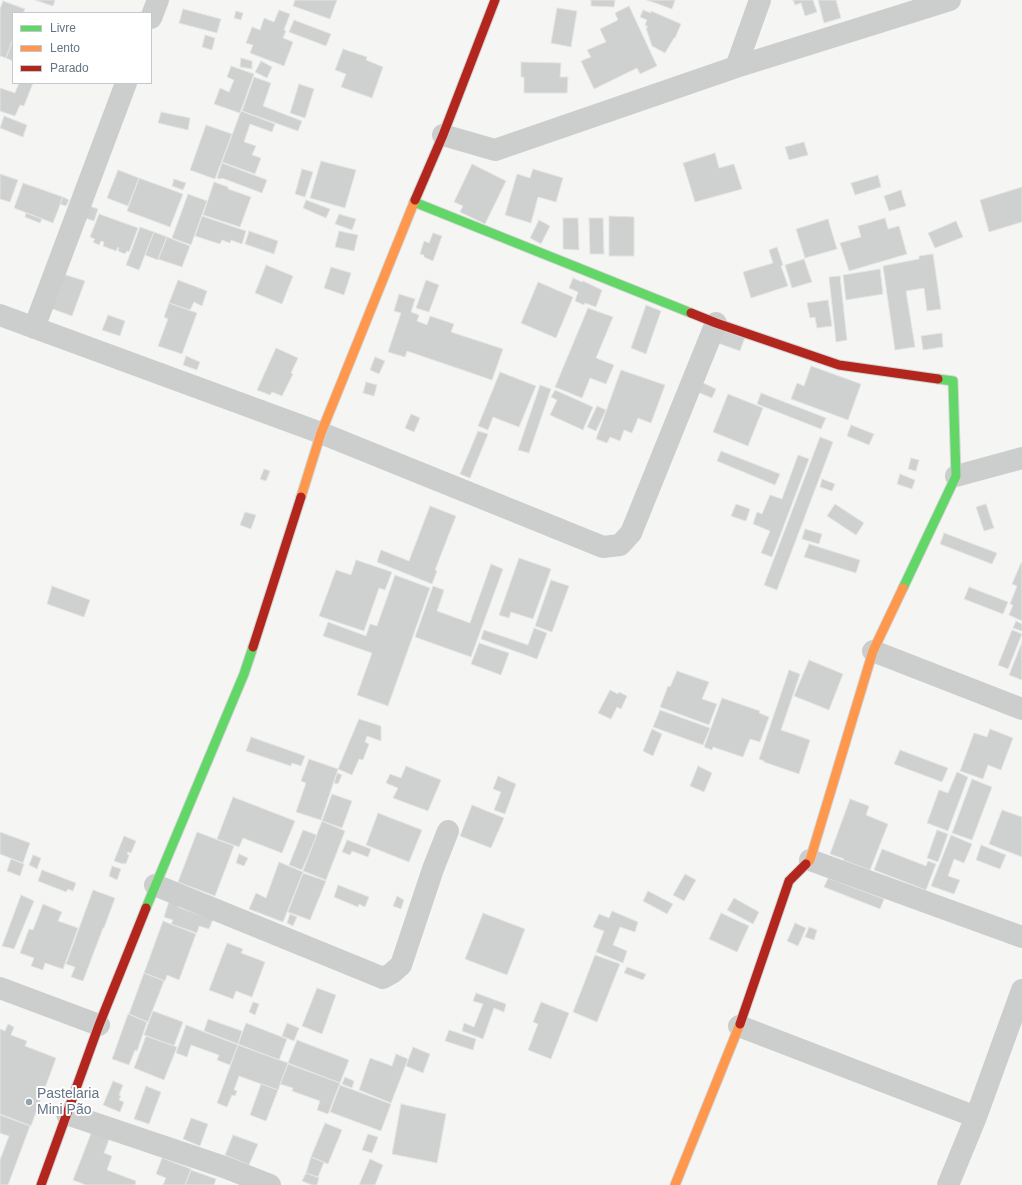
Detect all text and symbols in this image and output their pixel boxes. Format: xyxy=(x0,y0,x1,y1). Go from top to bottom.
legend xyxy=(12,12,152,84)
text: Livre xyxy=(50,21,76,35)
text: Lento xyxy=(50,41,80,55)
text: Parado xyxy=(50,61,89,75)
place label: Pastelaria Mini Pão xyxy=(37,1086,99,1118)
marker: Pastelaria Mini Pão xyxy=(24,1097,34,1107)

